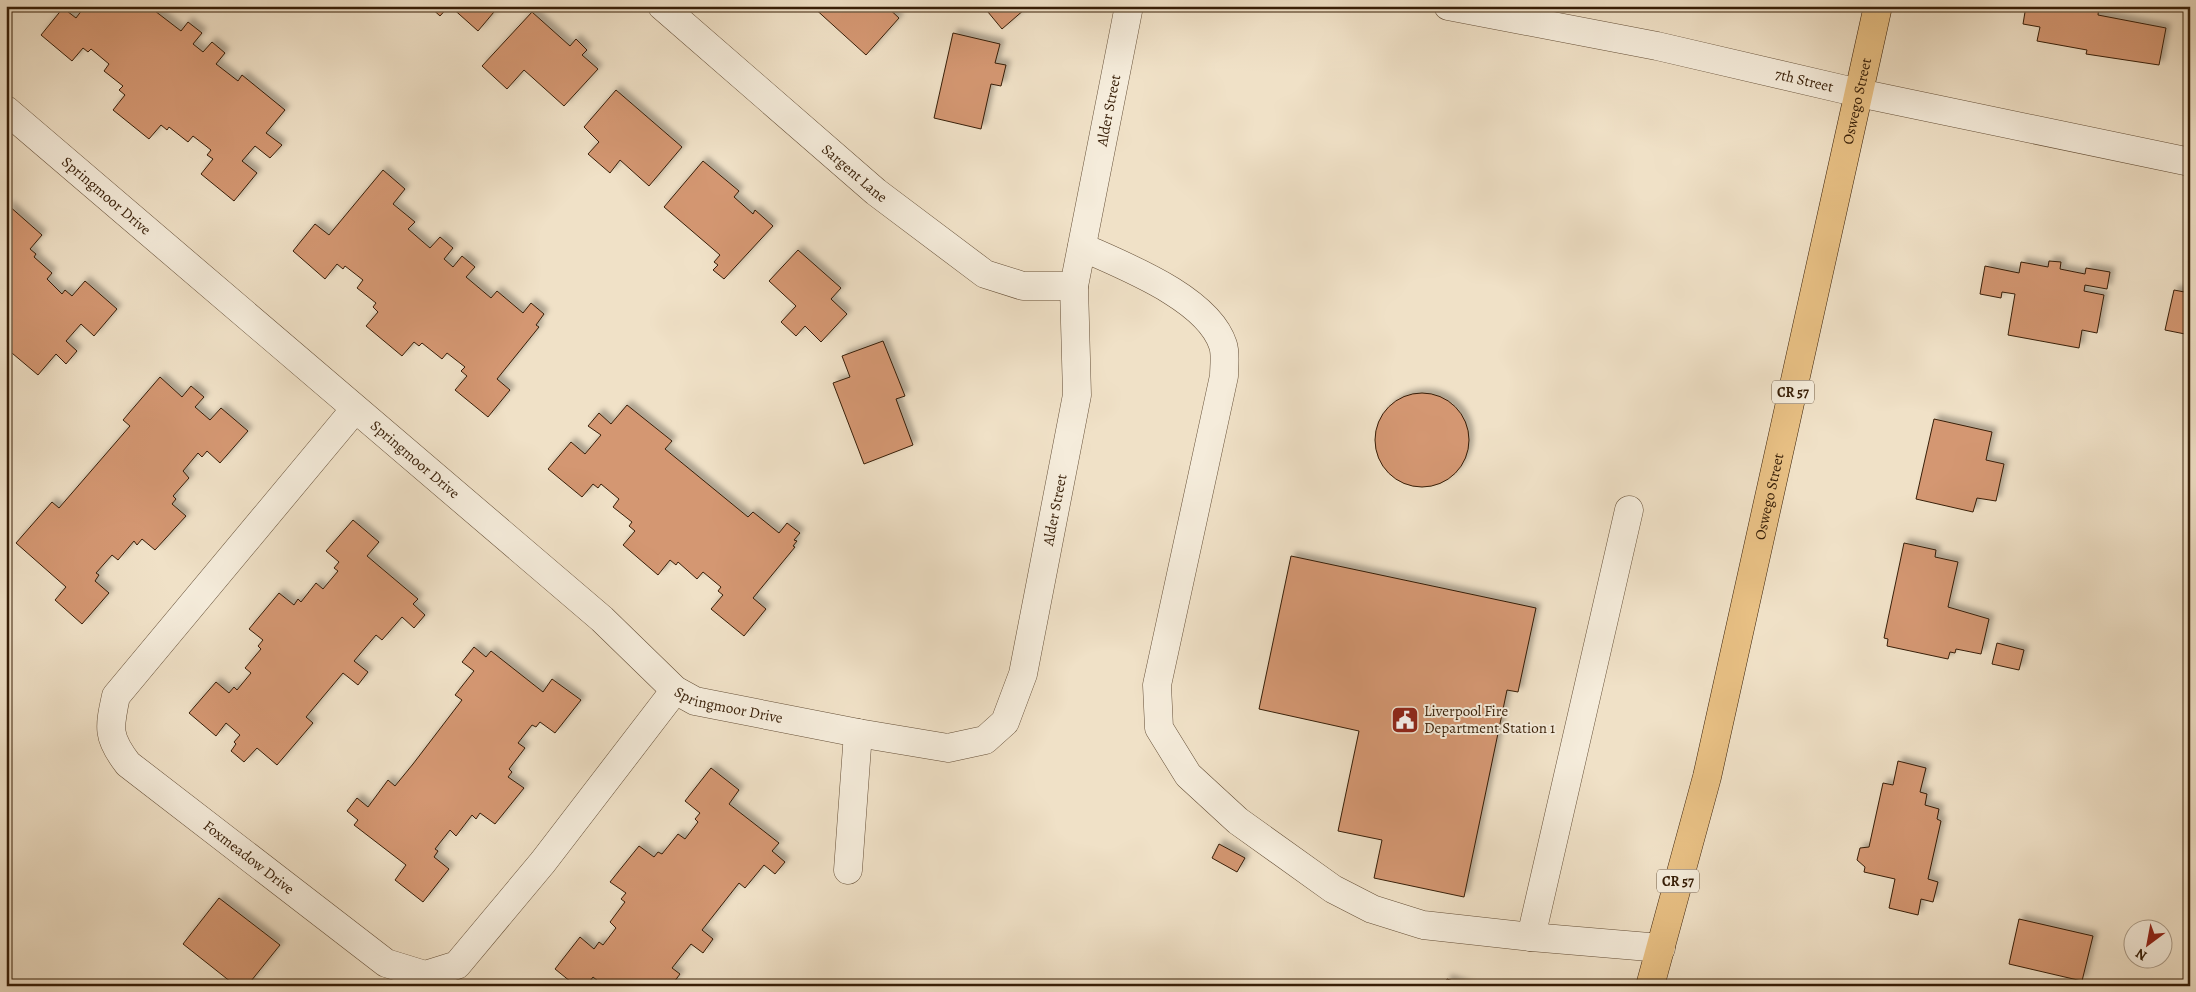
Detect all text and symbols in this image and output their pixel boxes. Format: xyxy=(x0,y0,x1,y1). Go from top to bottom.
street label: Oswego Street xyxy=(1838,56,1876,146)
street label: 7th Street xyxy=(1773,64,1835,97)
street label: Alder Street xyxy=(1091,73,1125,149)
street label: Sargent Lane xyxy=(818,139,892,207)
street label: Springmoor Drive xyxy=(57,152,155,240)
road number: CR 57 xyxy=(1772,381,1814,404)
street label: Springmoor Drive xyxy=(366,416,464,503)
street label: Oswego Street xyxy=(1750,451,1789,542)
street label: Alder Street xyxy=(1038,472,1071,548)
street label: Springmoor Drive xyxy=(671,682,785,728)
place label: Liverpool Fire Department Station 1 xyxy=(1424,701,1555,738)
public building icon: Liverpool Fire Department Station 1 xyxy=(1390,705,1420,735)
street label: Foxmeadow Drive xyxy=(199,816,299,899)
road number: CR 57 xyxy=(1657,869,1699,892)
north arrow xyxy=(2124,920,2174,970)
text: N xyxy=(2132,944,2151,965)

